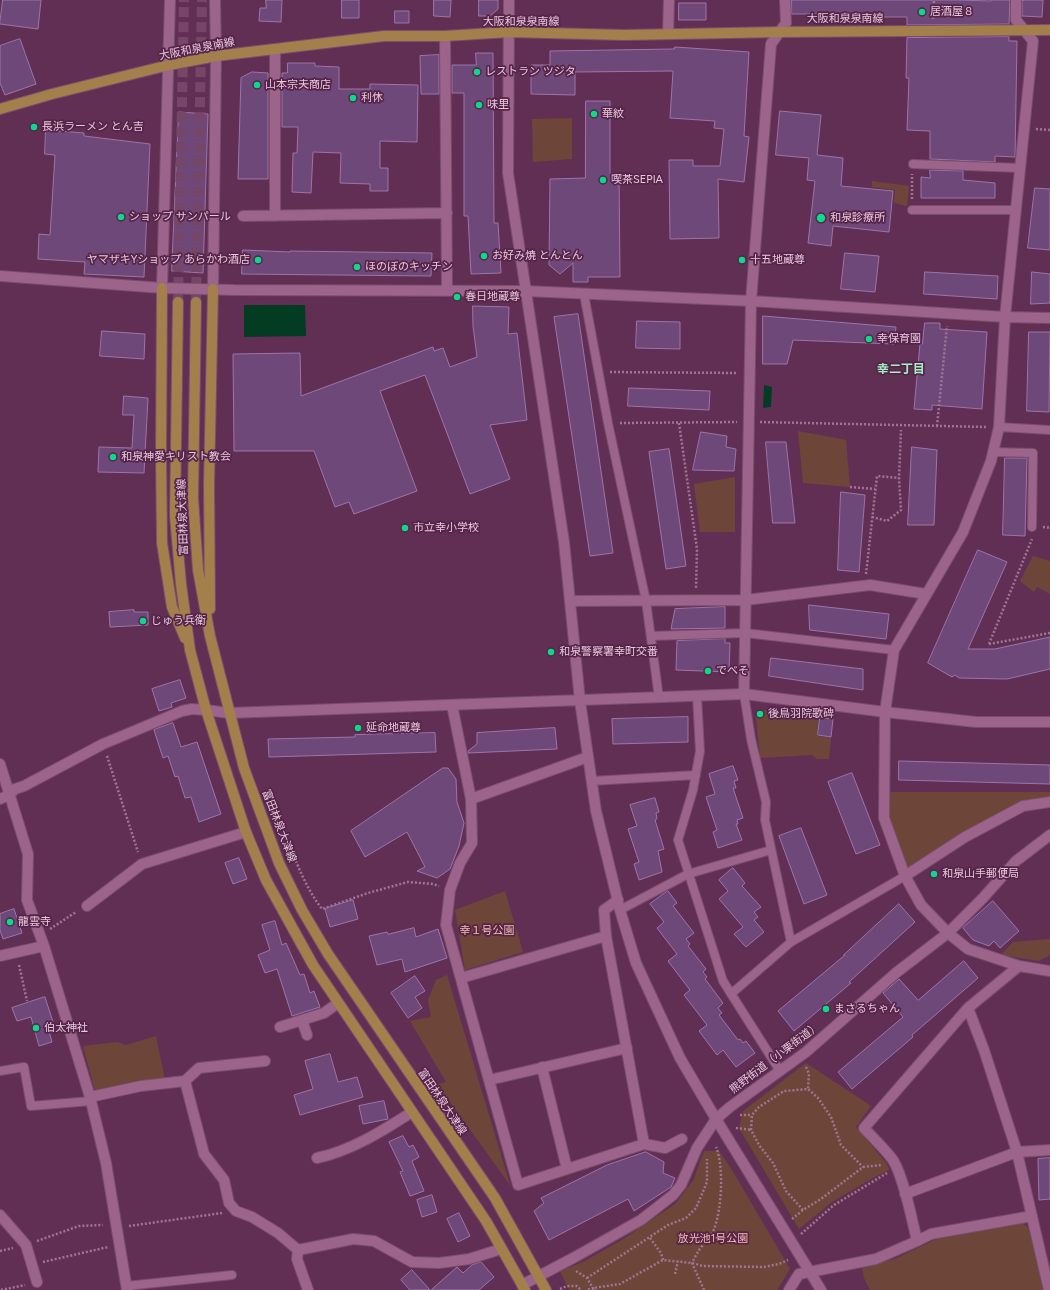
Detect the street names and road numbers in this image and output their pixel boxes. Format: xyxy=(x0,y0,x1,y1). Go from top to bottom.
street label: 大阪和泉泉南線 xyxy=(807,12,883,26)
street label: 大阪和泉泉南線 xyxy=(483,15,559,29)
street label: 大阪和泉泉南線 xyxy=(158,35,236,63)
street label: 富田林泉大津線 xyxy=(175,478,191,556)
street label: 富田林泉大津線 xyxy=(259,788,299,864)
street label: 熊野街道（小栗街道） xyxy=(727,1020,823,1096)
street label: 富田林泉大津線 xyxy=(415,1066,469,1138)

